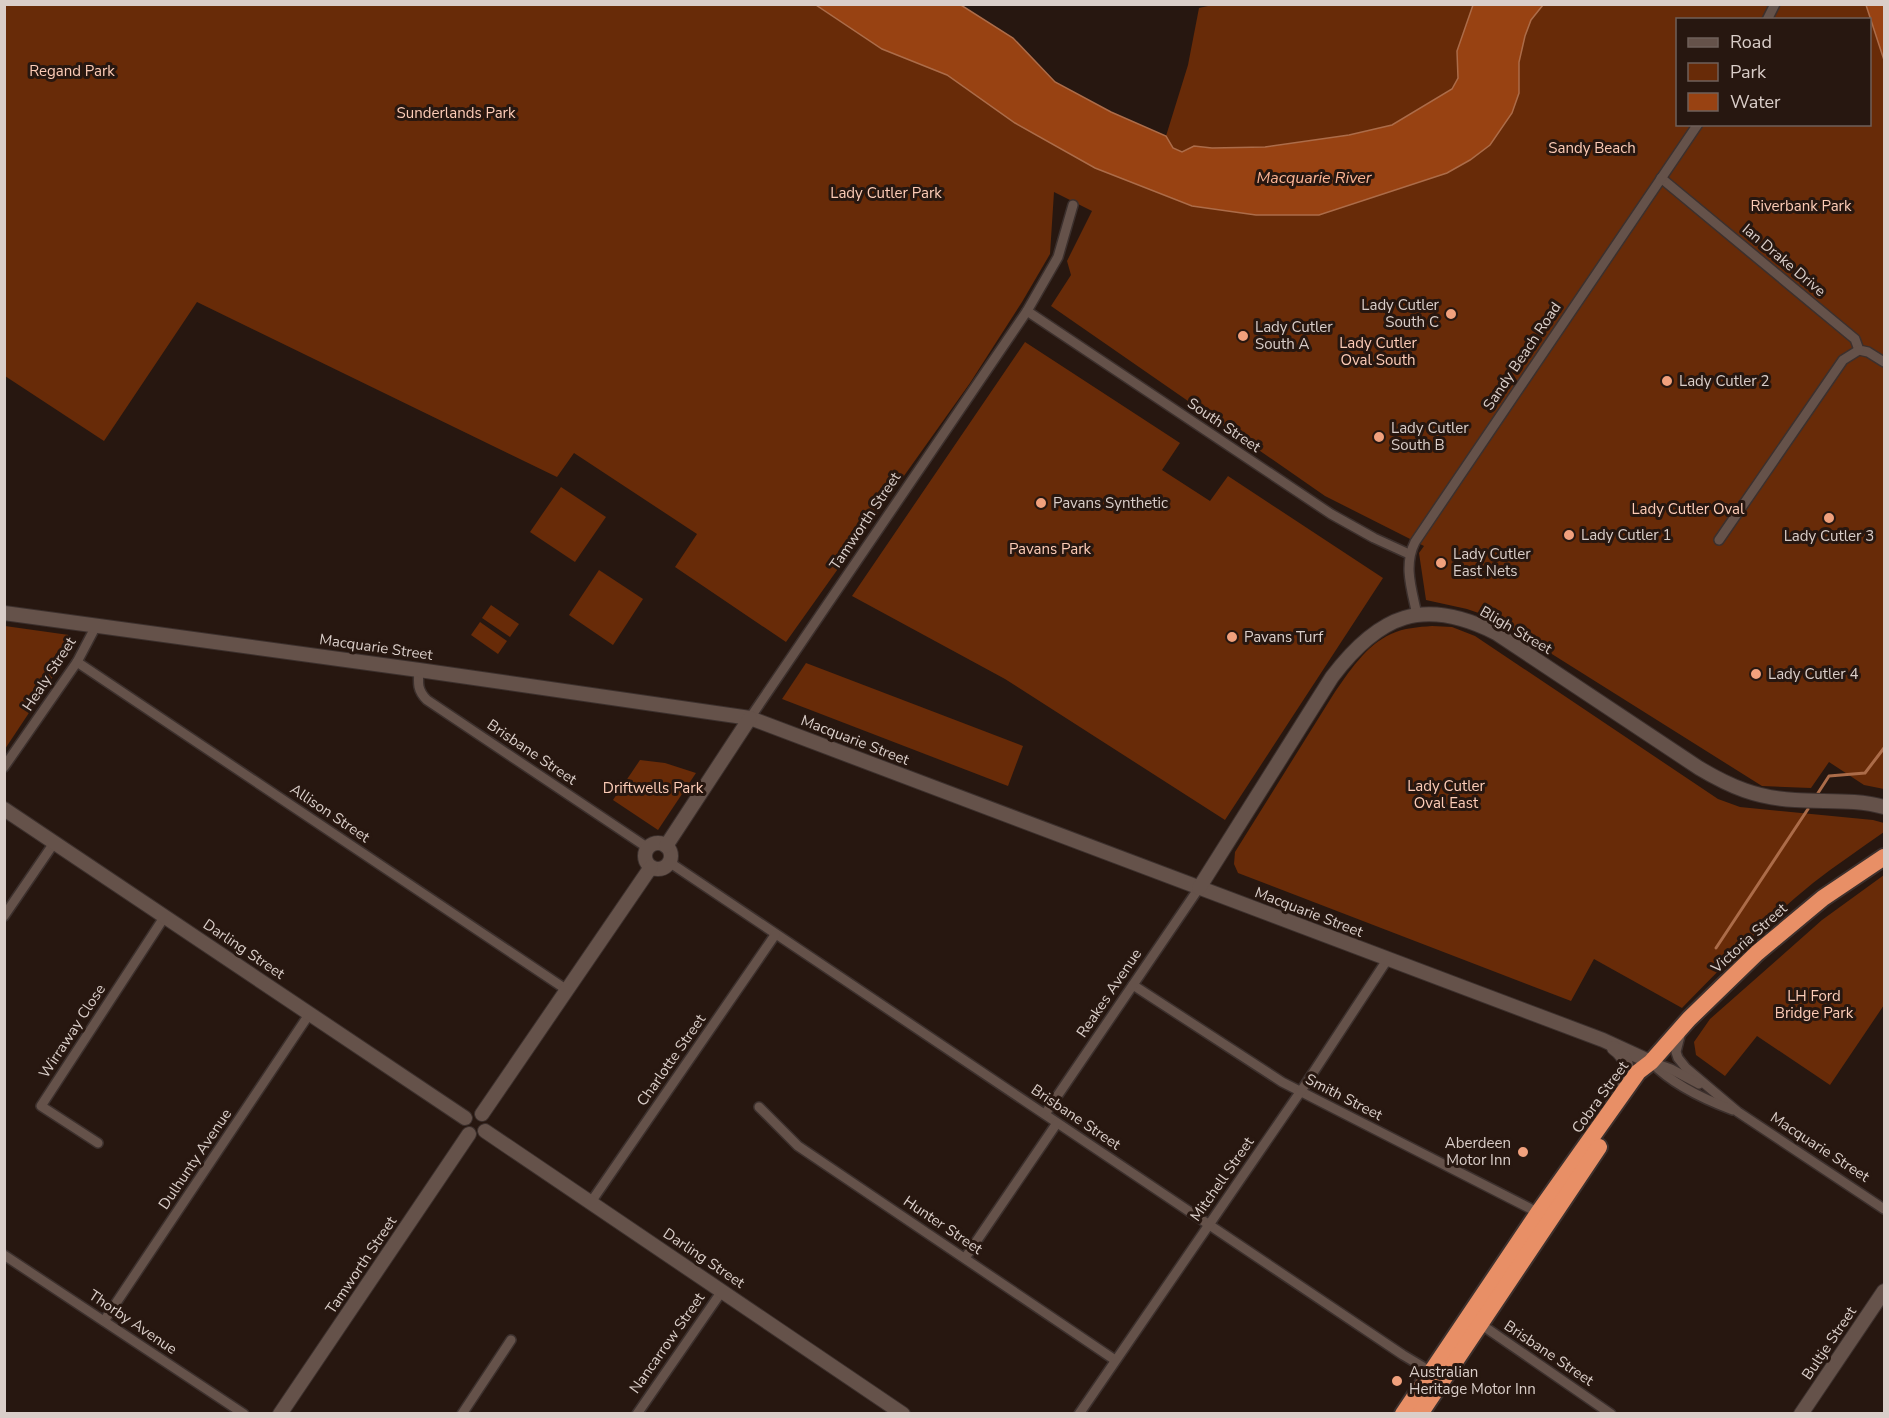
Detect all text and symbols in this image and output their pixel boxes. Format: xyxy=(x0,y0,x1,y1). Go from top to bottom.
legend xyxy=(1676,18,1871,126)
text: Road xyxy=(1730,30,1772,54)
text: Park xyxy=(1730,60,1767,84)
park label: Regand Park xyxy=(29,61,115,81)
text: Water xyxy=(1730,90,1781,114)
park label: Sunderlands Park xyxy=(397,103,516,123)
park label: Sandy Beach xyxy=(1548,138,1636,158)
water label: Macquarie River xyxy=(1256,167,1373,189)
park label: Lady Cutler Park xyxy=(830,183,942,203)
park label: Riverbank Park xyxy=(1750,196,1852,216)
street label: Ian Drake Drive xyxy=(1738,219,1830,301)
place label: Lady Cutler South C xyxy=(1361,295,1440,332)
street label: Sandy Beach Road xyxy=(1478,298,1566,414)
marker: Lady Cutler South C xyxy=(1444,307,1458,321)
place label: Lady Cutler South A xyxy=(1255,317,1333,354)
marker: Lady Cutler South A xyxy=(1236,329,1250,343)
park label: Lady Cutler Oval South xyxy=(1339,333,1417,370)
place label: Lady Cutler 2 xyxy=(1679,371,1770,391)
marker: Lady Cutler 2 xyxy=(1660,374,1674,388)
street label: South Street xyxy=(1183,393,1265,457)
place label: Lady Cutler South B xyxy=(1391,418,1469,455)
marker: Lady Cutler South B xyxy=(1372,430,1386,444)
street label: Tamworth Street xyxy=(825,468,906,574)
place label: Pavans Synthetic xyxy=(1053,493,1168,513)
marker: Pavans Synthetic xyxy=(1034,496,1048,510)
park label: Lady Cutler Oval xyxy=(1631,499,1745,519)
marker: Lady Cutler 3 xyxy=(1822,511,1836,525)
place label: Lady Cutler 1 xyxy=(1581,525,1672,545)
place label: Lady Cutler 3 xyxy=(1784,526,1874,546)
marker: Lady Cutler 1 xyxy=(1562,528,1576,542)
park label: Pavans Park xyxy=(1009,539,1092,559)
place label: Lady Cutler East Nets xyxy=(1453,544,1531,581)
marker: Lady Cutler East Nets xyxy=(1434,556,1448,570)
street label: Bligh Street xyxy=(1476,601,1556,659)
place label: Pavans Turf xyxy=(1244,627,1324,647)
street label: Macquarie Street xyxy=(318,629,435,665)
marker: Pavans Turf xyxy=(1225,630,1239,644)
street label: Healy Street xyxy=(18,633,81,715)
place label: Lady Cutler 4 xyxy=(1768,664,1859,684)
marker: Lady Cutler 4 xyxy=(1749,667,1763,681)
street label: Macquarie Street xyxy=(798,710,913,770)
street label: Brisbane Street xyxy=(483,715,581,790)
park label: Lady Cutler Oval East xyxy=(1407,776,1485,813)
park label: Driftwells Park xyxy=(603,778,704,798)
street label: Allison Street xyxy=(286,779,374,847)
street label: Macquarie Street xyxy=(1252,882,1367,942)
street label: Victoria Street xyxy=(1706,898,1792,978)
street label: Darling Street xyxy=(199,914,289,984)
street label: Reakes Avenue xyxy=(1072,945,1146,1041)
street label: Wirraway Close xyxy=(34,980,110,1082)
park label: LH Ford Bridge Park xyxy=(1775,986,1854,1023)
street label: Charlotte Street xyxy=(632,1010,710,1110)
street label: Cobra Street xyxy=(1567,1056,1633,1137)
street label: Smith Street xyxy=(1302,1069,1387,1125)
street label: Brisbane Street xyxy=(1027,1080,1125,1155)
street label: Dulhunty Avenue xyxy=(154,1105,236,1213)
street label: Macquarie Street xyxy=(1767,1107,1874,1187)
street label: Mitchell Street xyxy=(1186,1132,1259,1225)
place label: Aberdeen Motor Inn xyxy=(1445,1133,1511,1170)
marker: Aberdeen Motor Inn xyxy=(1516,1145,1530,1159)
street label: Hunter Street xyxy=(899,1191,987,1259)
street label: Tamworth Street xyxy=(321,1212,402,1318)
street label: Darling Street xyxy=(659,1223,749,1293)
street label: Thorby Avenue xyxy=(85,1285,181,1359)
street label: Nancarrow Street xyxy=(625,1288,710,1397)
street label: Bultje Street xyxy=(1797,1302,1861,1384)
street label: Brisbane Street xyxy=(1500,1316,1598,1391)
place label: Australian Heritage Motor Inn xyxy=(1409,1362,1536,1399)
marker: Australian Heritage Motor Inn xyxy=(1390,1374,1404,1388)

